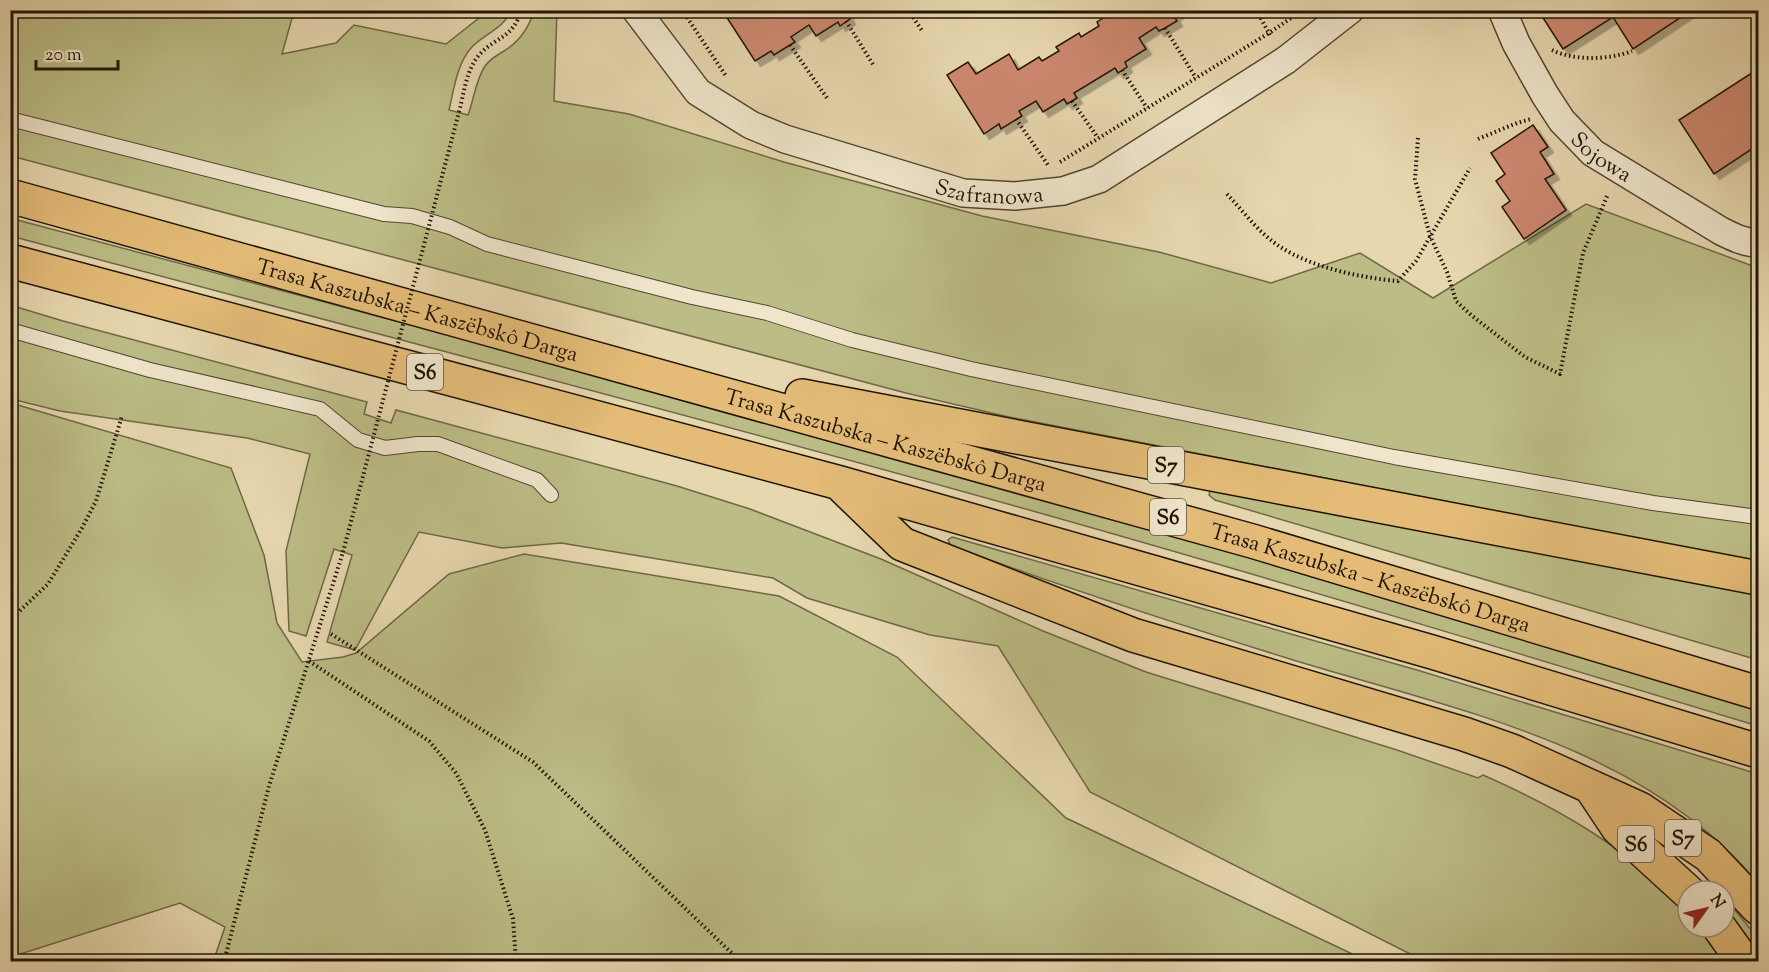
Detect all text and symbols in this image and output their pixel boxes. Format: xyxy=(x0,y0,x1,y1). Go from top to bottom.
scale bar xyxy=(36,33,118,71)
text: 20 m xyxy=(45,43,82,69)
street label: Sojowa xyxy=(1562,126,1637,192)
street label: Szafranowa xyxy=(930,172,1045,215)
street label: Trasa Kaszubska – Kaszëbskô Darga xyxy=(252,252,581,372)
road number: S6 xyxy=(407,354,443,390)
street label: Trasa Kaszubska – Kaszëbskô Darga xyxy=(720,382,1050,502)
road number: S7 xyxy=(1148,447,1184,483)
road number: S6 xyxy=(1150,499,1186,535)
street label: Trasa Kaszubska – Kaszëbskô Darga xyxy=(1206,517,1534,643)
road number: S7 xyxy=(1665,820,1701,856)
road number: S6 xyxy=(1618,826,1654,862)
north arrow xyxy=(1676,879,1736,939)
text: N xyxy=(1703,890,1730,914)

